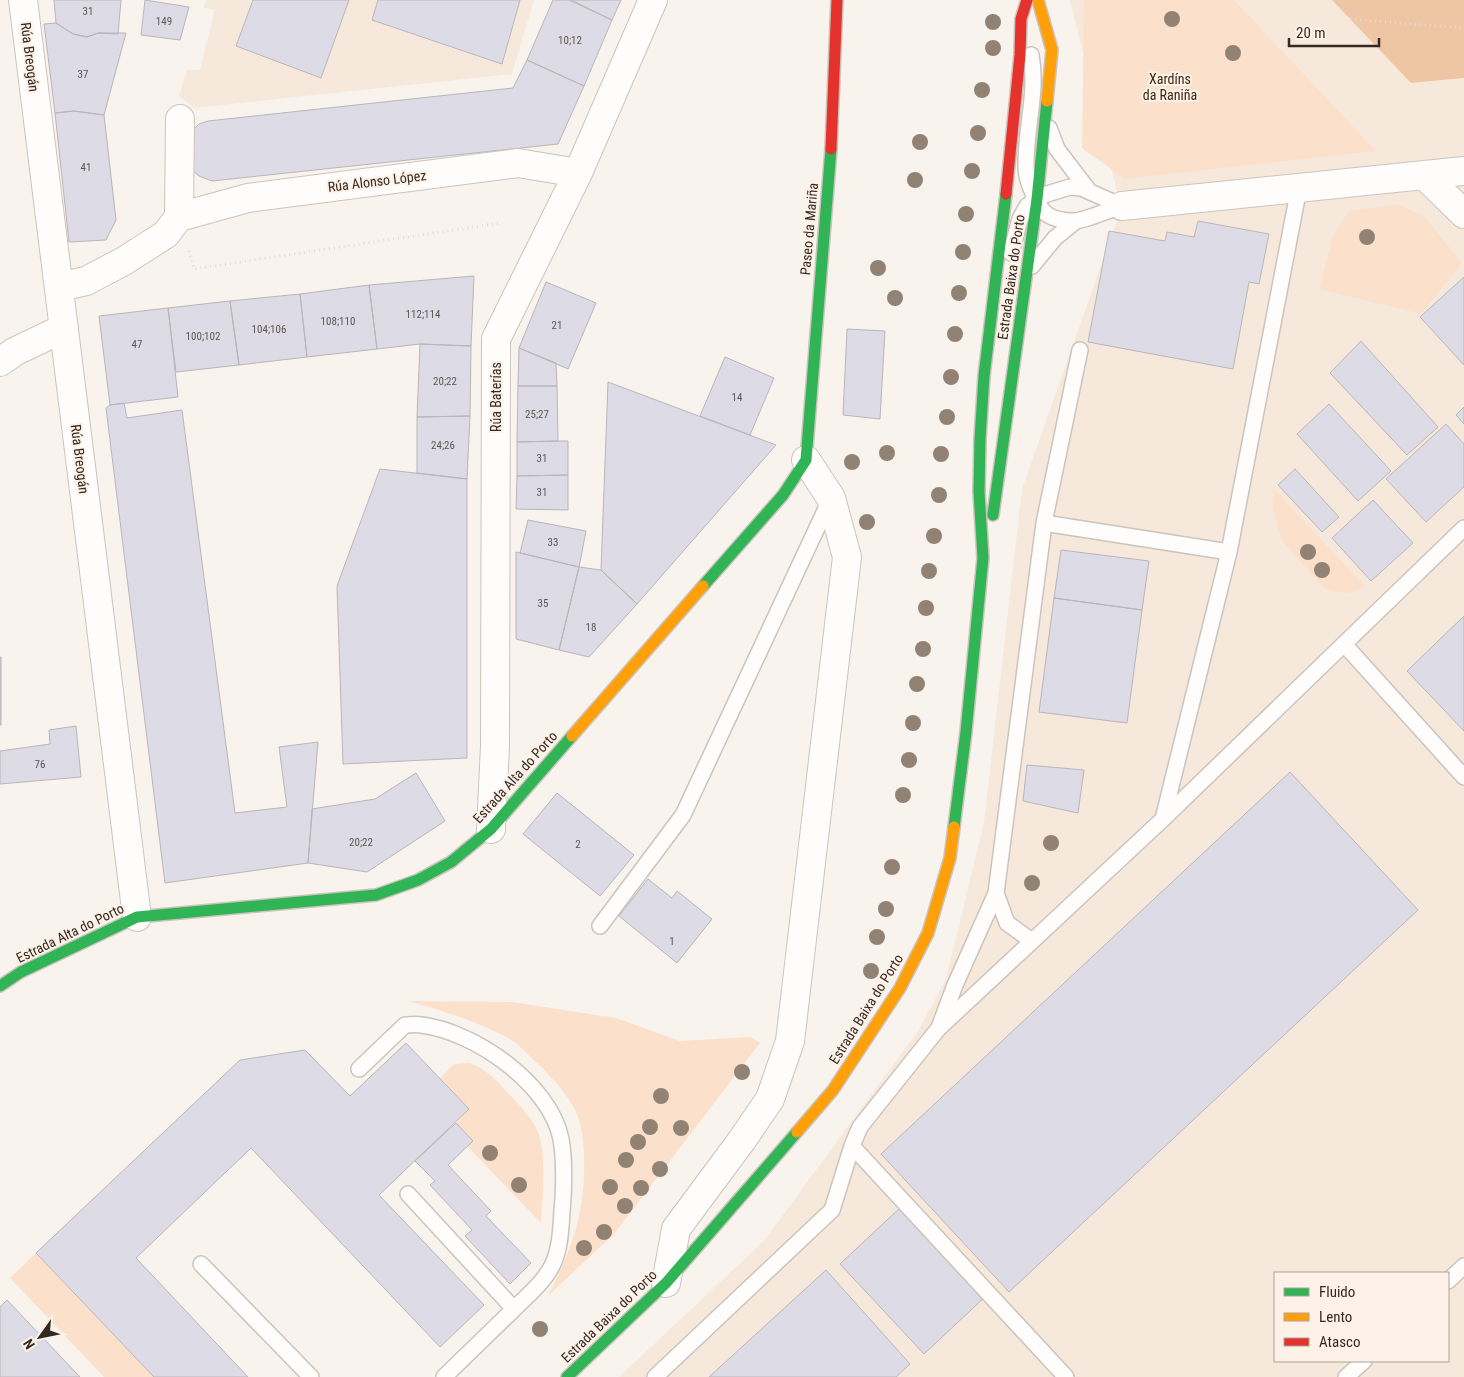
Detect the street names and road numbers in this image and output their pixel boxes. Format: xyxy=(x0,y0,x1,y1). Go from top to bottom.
street label: Rúa Breogán xyxy=(18,21,42,93)
street label: Rúa Alonso López xyxy=(327,167,427,195)
street label: Paseo da Mariña xyxy=(797,182,821,276)
street label: Estrada Baixa do Porto xyxy=(994,213,1028,341)
street label: Rúa Baterías xyxy=(488,362,504,432)
street label: Rúa Breogán xyxy=(68,423,92,495)
street label: Estrada Alta do Porto xyxy=(470,728,560,826)
street label: Estrada Alta do Porto xyxy=(13,900,127,966)
street label: Estrada Baixa do Porto xyxy=(826,951,906,1067)
street label: Estrada Baixa do Porto xyxy=(558,1266,660,1366)

